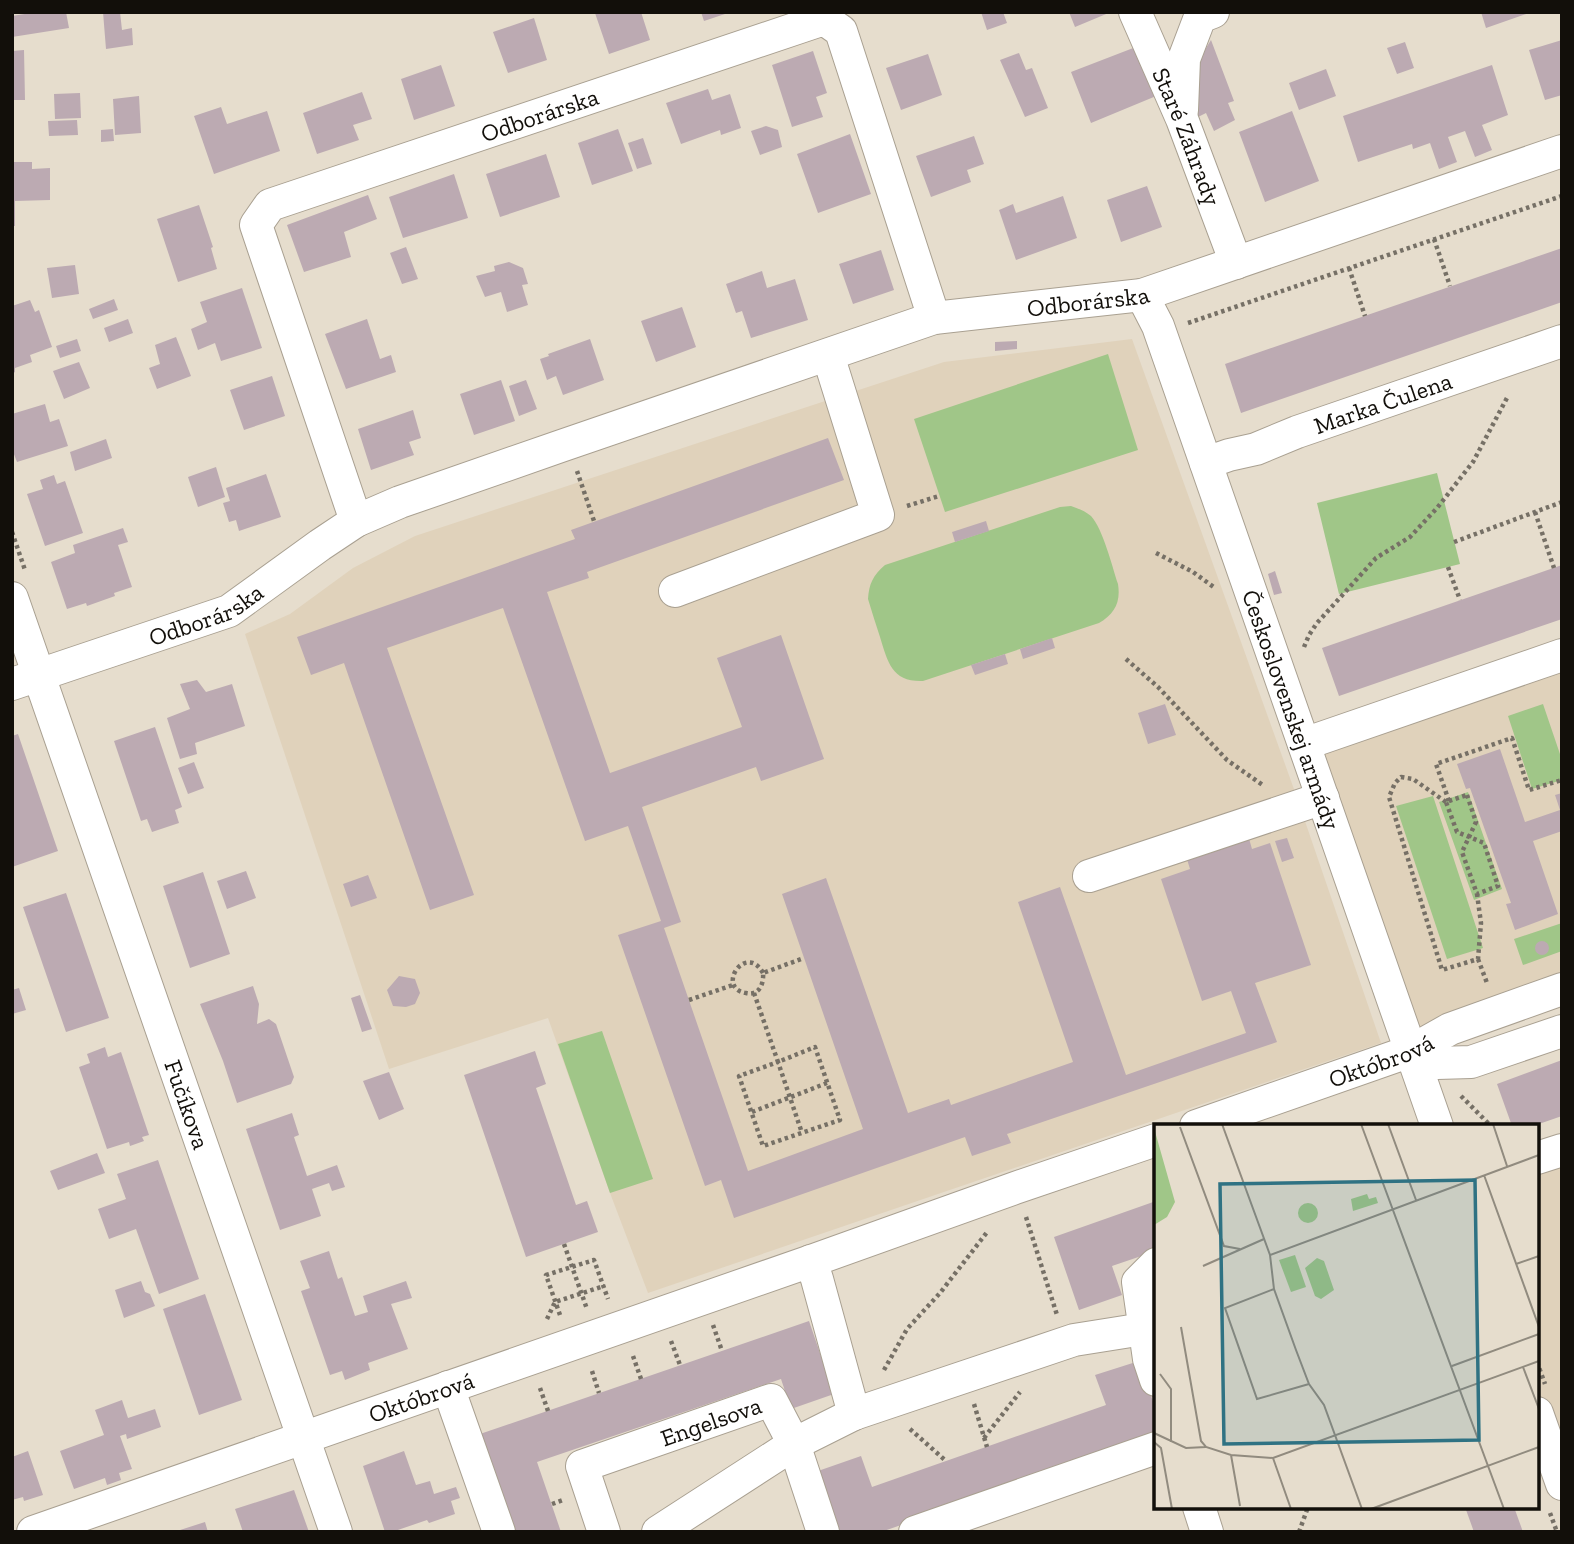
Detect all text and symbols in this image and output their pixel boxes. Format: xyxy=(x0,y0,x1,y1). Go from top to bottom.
street label: Staré Záhrady xyxy=(1147,63,1228,210)
street label: Odborárska xyxy=(477,81,602,148)
street label: Odborárska xyxy=(1025,279,1153,322)
street label: Marka Čulena xyxy=(1310,365,1456,440)
street label: Odborárska xyxy=(145,577,269,652)
street label: Československej armády xyxy=(1237,586,1347,834)
street label: Októbrová xyxy=(1325,1027,1439,1093)
street label: Fučíkova xyxy=(159,1056,217,1153)
inset map xyxy=(1154,1124,1539,1509)
street label: Októbrová xyxy=(365,1365,478,1429)
street label: Engelsova xyxy=(656,1390,766,1452)

